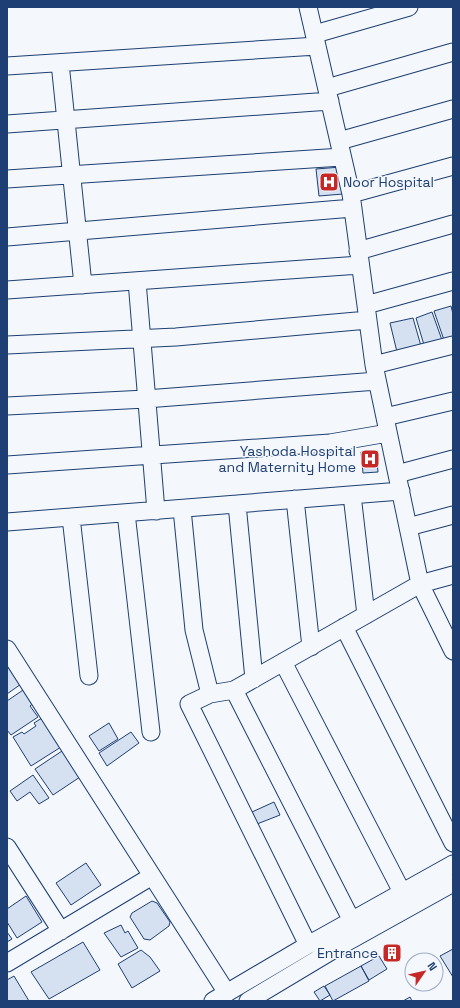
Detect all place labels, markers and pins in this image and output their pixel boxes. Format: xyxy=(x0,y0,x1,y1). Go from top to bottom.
hospital icon: Noor Hospital xyxy=(318,171,340,193)
place label: Noor Hospital xyxy=(343,173,434,191)
place label: Yashoda Hospital and Maternity Home xyxy=(219,442,356,476)
hospital icon: Yashoda Hospital and Maternity Home xyxy=(359,448,381,470)
building icon: Entrance xyxy=(381,942,403,964)
place label: Entrance xyxy=(317,944,378,962)

